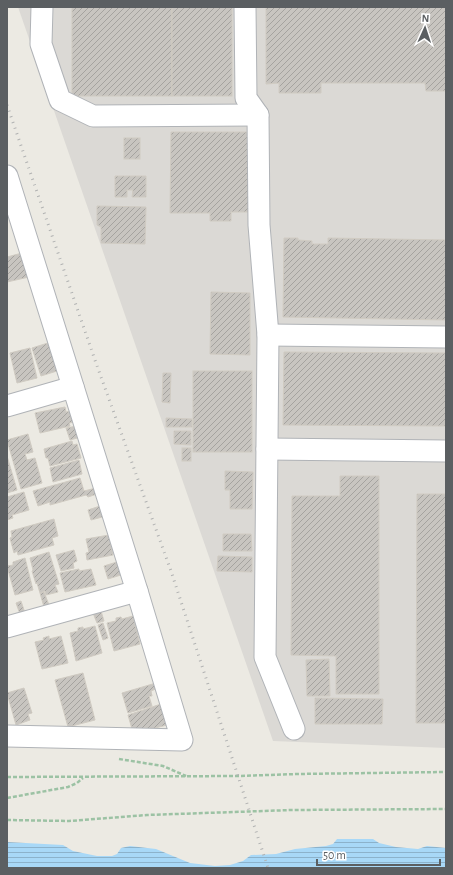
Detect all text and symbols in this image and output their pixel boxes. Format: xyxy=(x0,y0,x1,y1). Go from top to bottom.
north arrow xyxy=(405,8,445,48)
text: N xyxy=(421,13,430,24)
scale bar xyxy=(317,841,440,867)
text: 50 m xyxy=(323,849,346,861)

